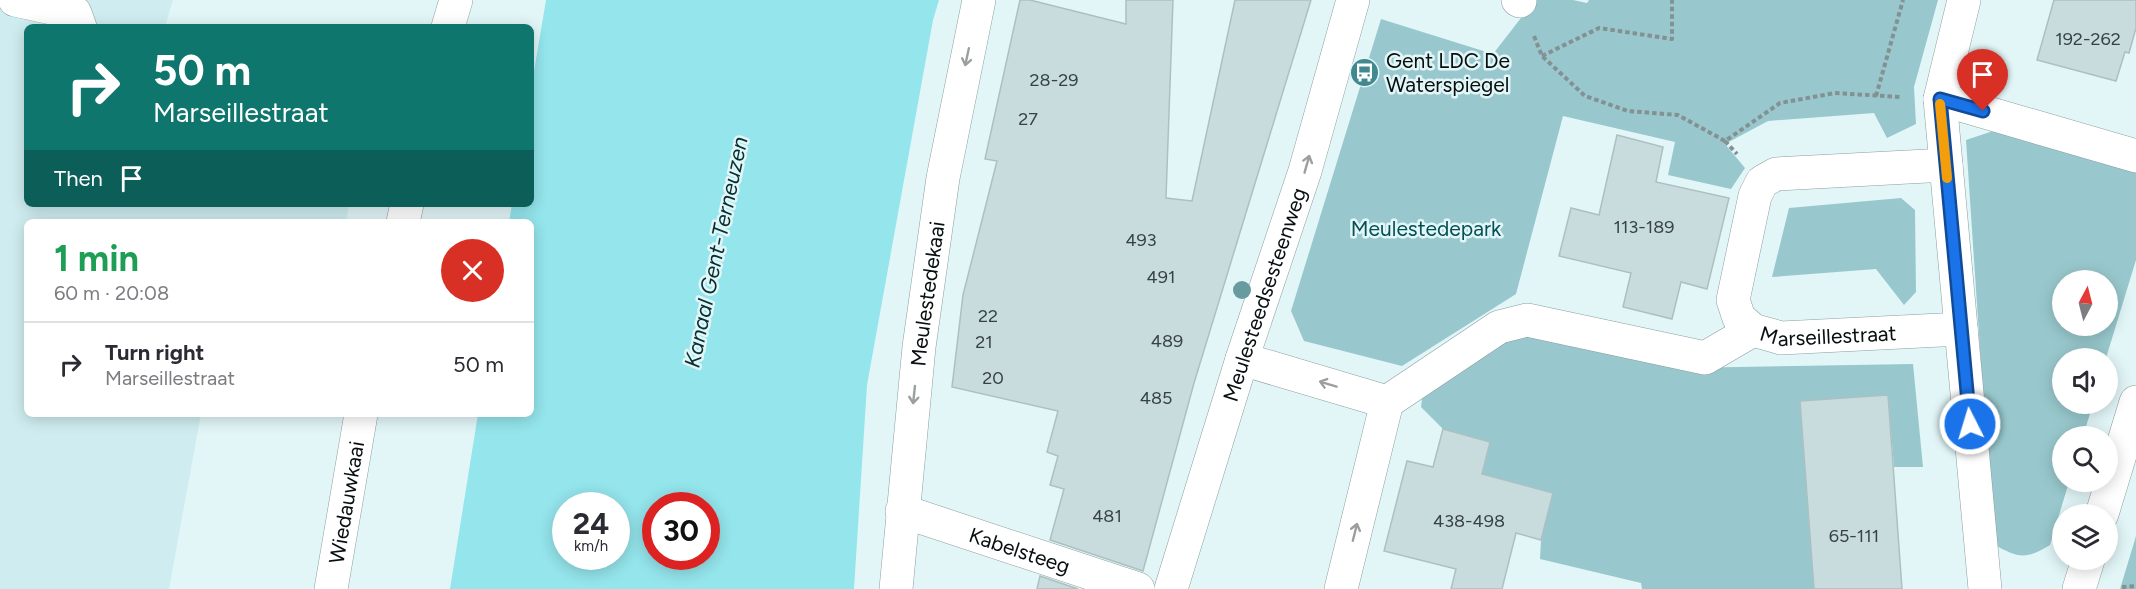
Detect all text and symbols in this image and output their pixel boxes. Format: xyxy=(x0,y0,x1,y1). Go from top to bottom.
house number: 192-262 xyxy=(2055,28,2121,50)
text: 50 m xyxy=(153,45,251,96)
one-way arrow xyxy=(961,47,972,67)
icon: right xyxy=(54,48,132,126)
place label: Gent LDC De Waterspiegel xyxy=(1386,48,1510,97)
pin xyxy=(1957,49,2008,111)
bus stop icon: Gent LDC De Waterspiegel xyxy=(1349,56,1381,88)
icon: arrive xyxy=(1966,58,1999,91)
house number: 28-29 xyxy=(1030,69,1078,91)
text: Marseillestraat xyxy=(153,96,329,129)
house number: 27 xyxy=(1018,108,1038,130)
water label: Kanaal Gent-Terneuzen xyxy=(678,134,754,370)
one-way arrow xyxy=(1302,155,1313,174)
icon: arrive xyxy=(115,162,148,195)
text: Then xyxy=(54,165,103,192)
street label: Meulesteedsesteenweg xyxy=(1217,184,1311,404)
park label: Meulestedepark xyxy=(1351,216,1502,241)
house number: 113-189 xyxy=(1614,216,1674,238)
street label: Meulestedekaai xyxy=(905,219,949,367)
house number: 493 xyxy=(1125,229,1157,251)
text: 1 min xyxy=(54,237,139,280)
button: close xyxy=(441,239,504,302)
house number: 491 xyxy=(1147,266,1175,288)
north arrow xyxy=(2052,270,2118,336)
map controls xyxy=(2052,270,2118,570)
text: 60 m · 20:08 xyxy=(54,281,169,305)
house number: 22 xyxy=(978,305,998,327)
street label: Marseillestraat xyxy=(1757,320,1897,351)
house number: 489 xyxy=(1151,330,1183,352)
house number: 21 xyxy=(975,331,993,353)
text: Turn right xyxy=(105,339,204,366)
icon: right xyxy=(54,348,87,381)
button: sound xyxy=(2052,348,2118,414)
text: 50 m xyxy=(453,351,504,378)
text: Marseillestraat xyxy=(105,366,235,390)
house number: 20 xyxy=(982,367,1004,389)
one-way arrow xyxy=(1319,378,1338,389)
one-way arrow xyxy=(908,385,919,404)
house number: 485 xyxy=(1140,387,1172,409)
position arrow xyxy=(1938,392,2002,456)
button: search xyxy=(2052,426,2118,492)
street label: Wiedauwkaai xyxy=(323,439,369,565)
speed limit sign: 30 xyxy=(642,492,720,570)
button: layers xyxy=(2052,504,2118,570)
text: 24 xyxy=(573,505,609,542)
house number: 481 xyxy=(1092,505,1122,527)
house number: 438-498 xyxy=(1433,510,1505,532)
street label: Kabelsteeg xyxy=(966,522,1073,578)
one-way arrow xyxy=(1349,523,1361,542)
house number: 65-111 xyxy=(1829,525,1879,547)
text: km/h xyxy=(574,537,608,555)

